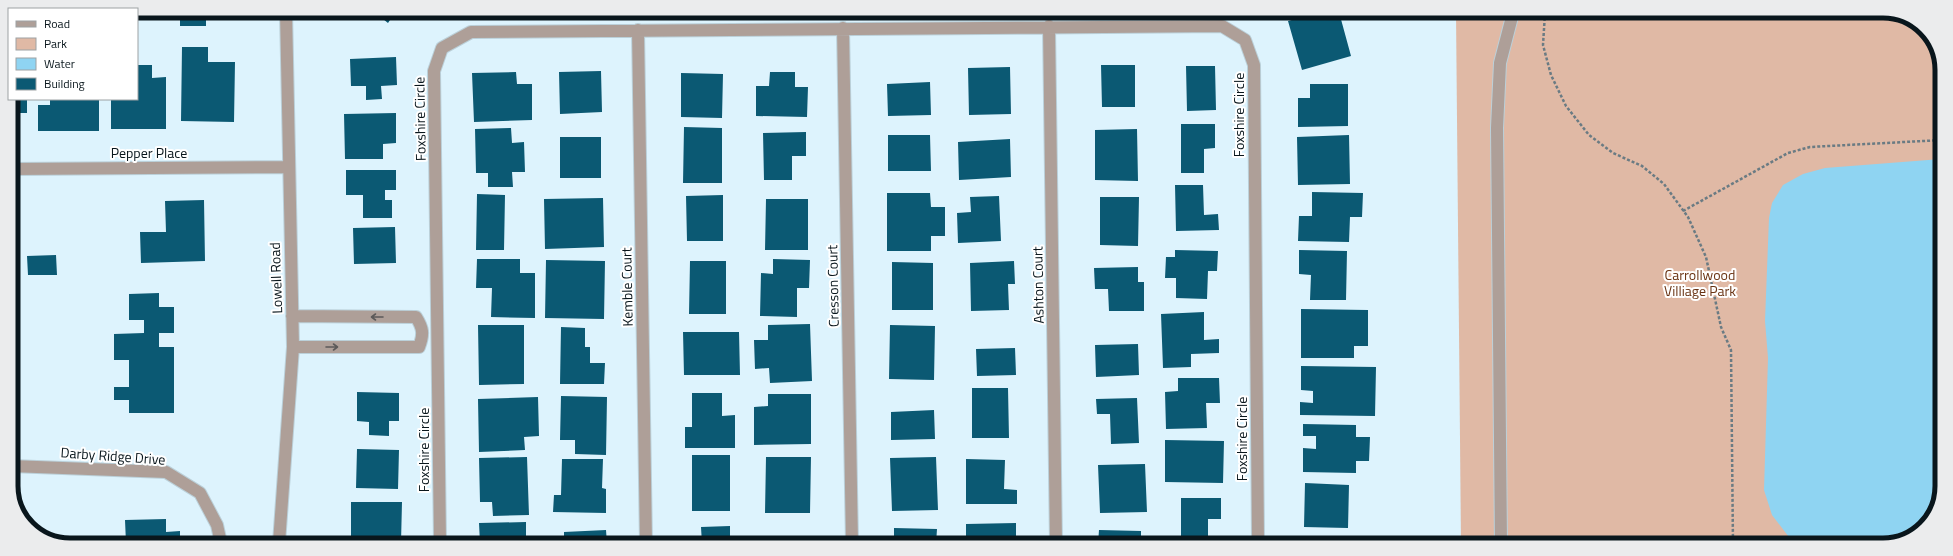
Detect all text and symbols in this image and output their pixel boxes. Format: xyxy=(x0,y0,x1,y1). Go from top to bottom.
legend xyxy=(8,8,138,100)
text: Road xyxy=(44,14,70,33)
text: Park xyxy=(44,34,67,53)
text: Water xyxy=(44,54,75,73)
street label: Foxshire Circle xyxy=(1228,73,1249,157)
text: Building xyxy=(44,74,85,93)
street label: Foxshire Circle xyxy=(408,77,431,161)
street label: Pepper Place xyxy=(111,142,187,163)
street label: Lowell Road xyxy=(264,242,287,314)
street label: Cresson Court xyxy=(821,245,844,327)
street label: Ashton Court xyxy=(1026,246,1049,324)
street label: Kemble Court xyxy=(615,247,638,327)
park label: Carrollwood Villiage Park xyxy=(1664,264,1736,301)
one-way arrow xyxy=(371,313,384,321)
one-way arrow xyxy=(325,343,338,351)
street label: Foxshire Circle xyxy=(1231,397,1252,481)
street label: Foxshire Circle xyxy=(413,408,434,492)
street label: Darby Ridge Drive xyxy=(60,441,166,470)

